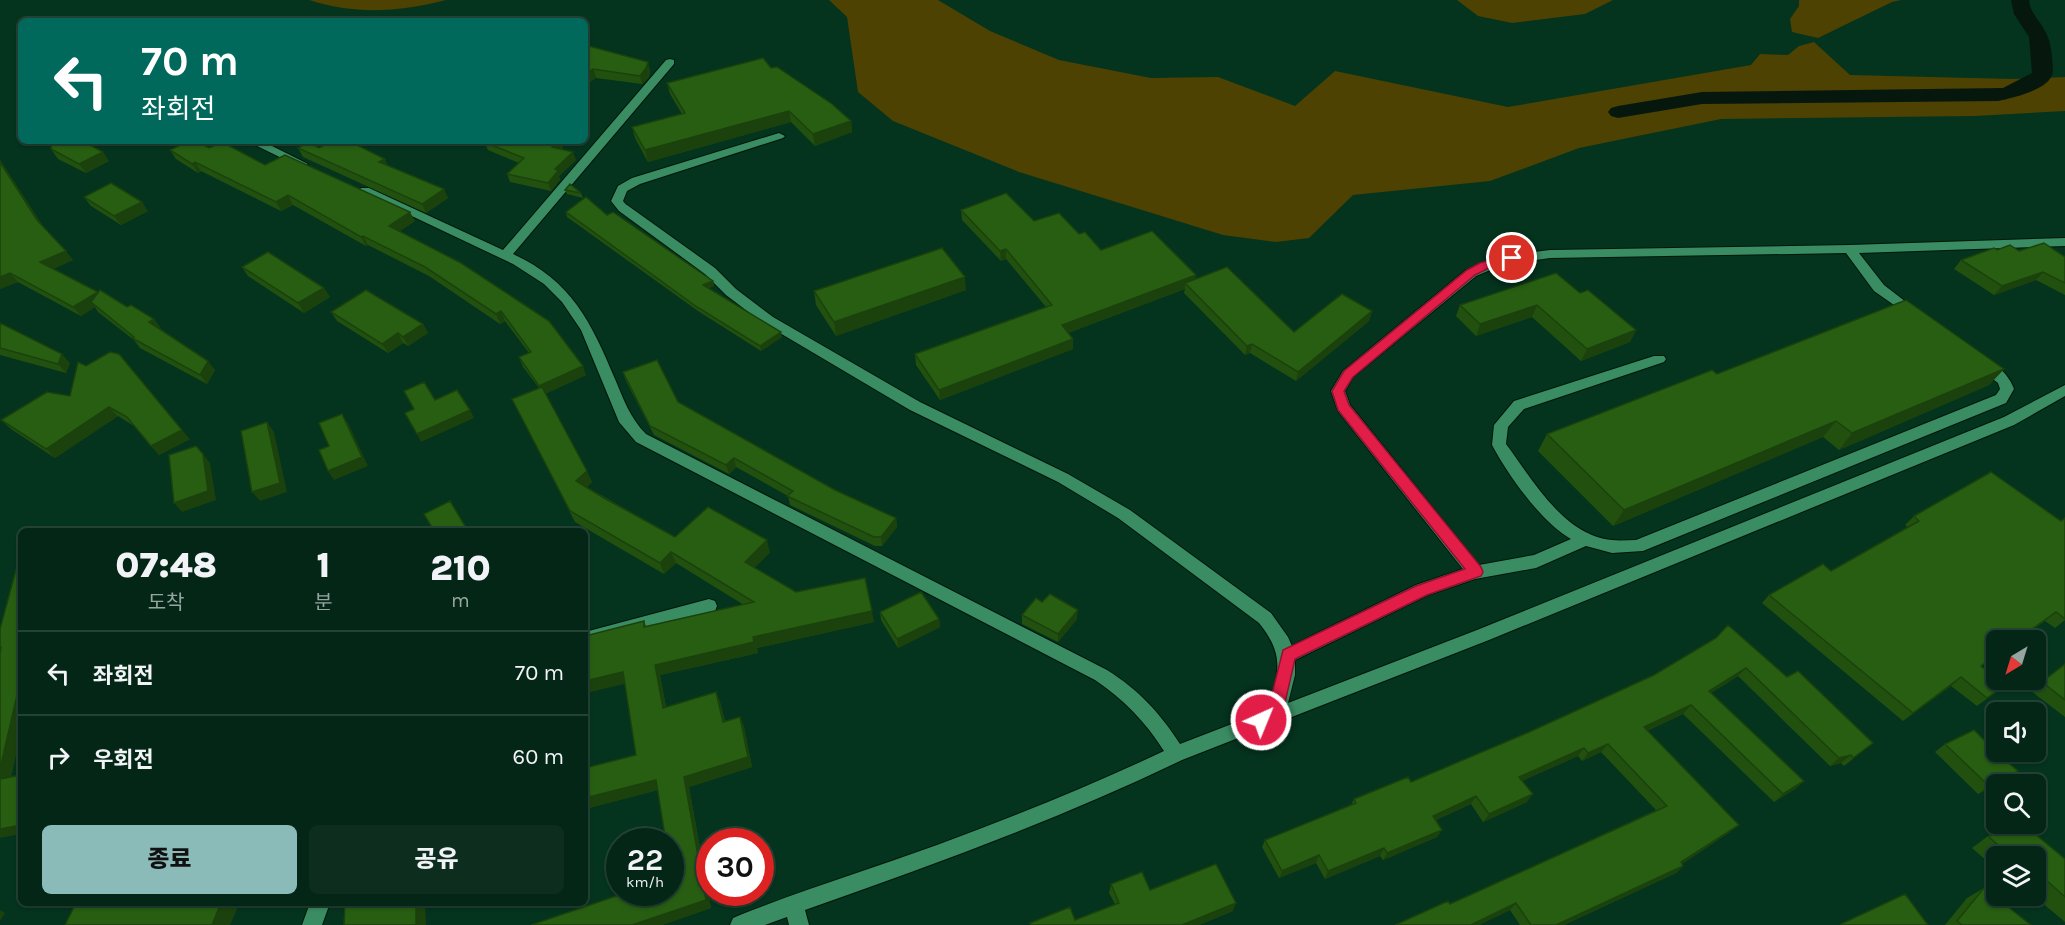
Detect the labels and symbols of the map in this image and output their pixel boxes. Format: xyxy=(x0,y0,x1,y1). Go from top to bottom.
pin xyxy=(1486,232,1537,283)
north arrow xyxy=(1986,630,2046,690)
position arrow xyxy=(1229,688,1293,752)
speed limit sign: 30 xyxy=(696,828,774,906)

